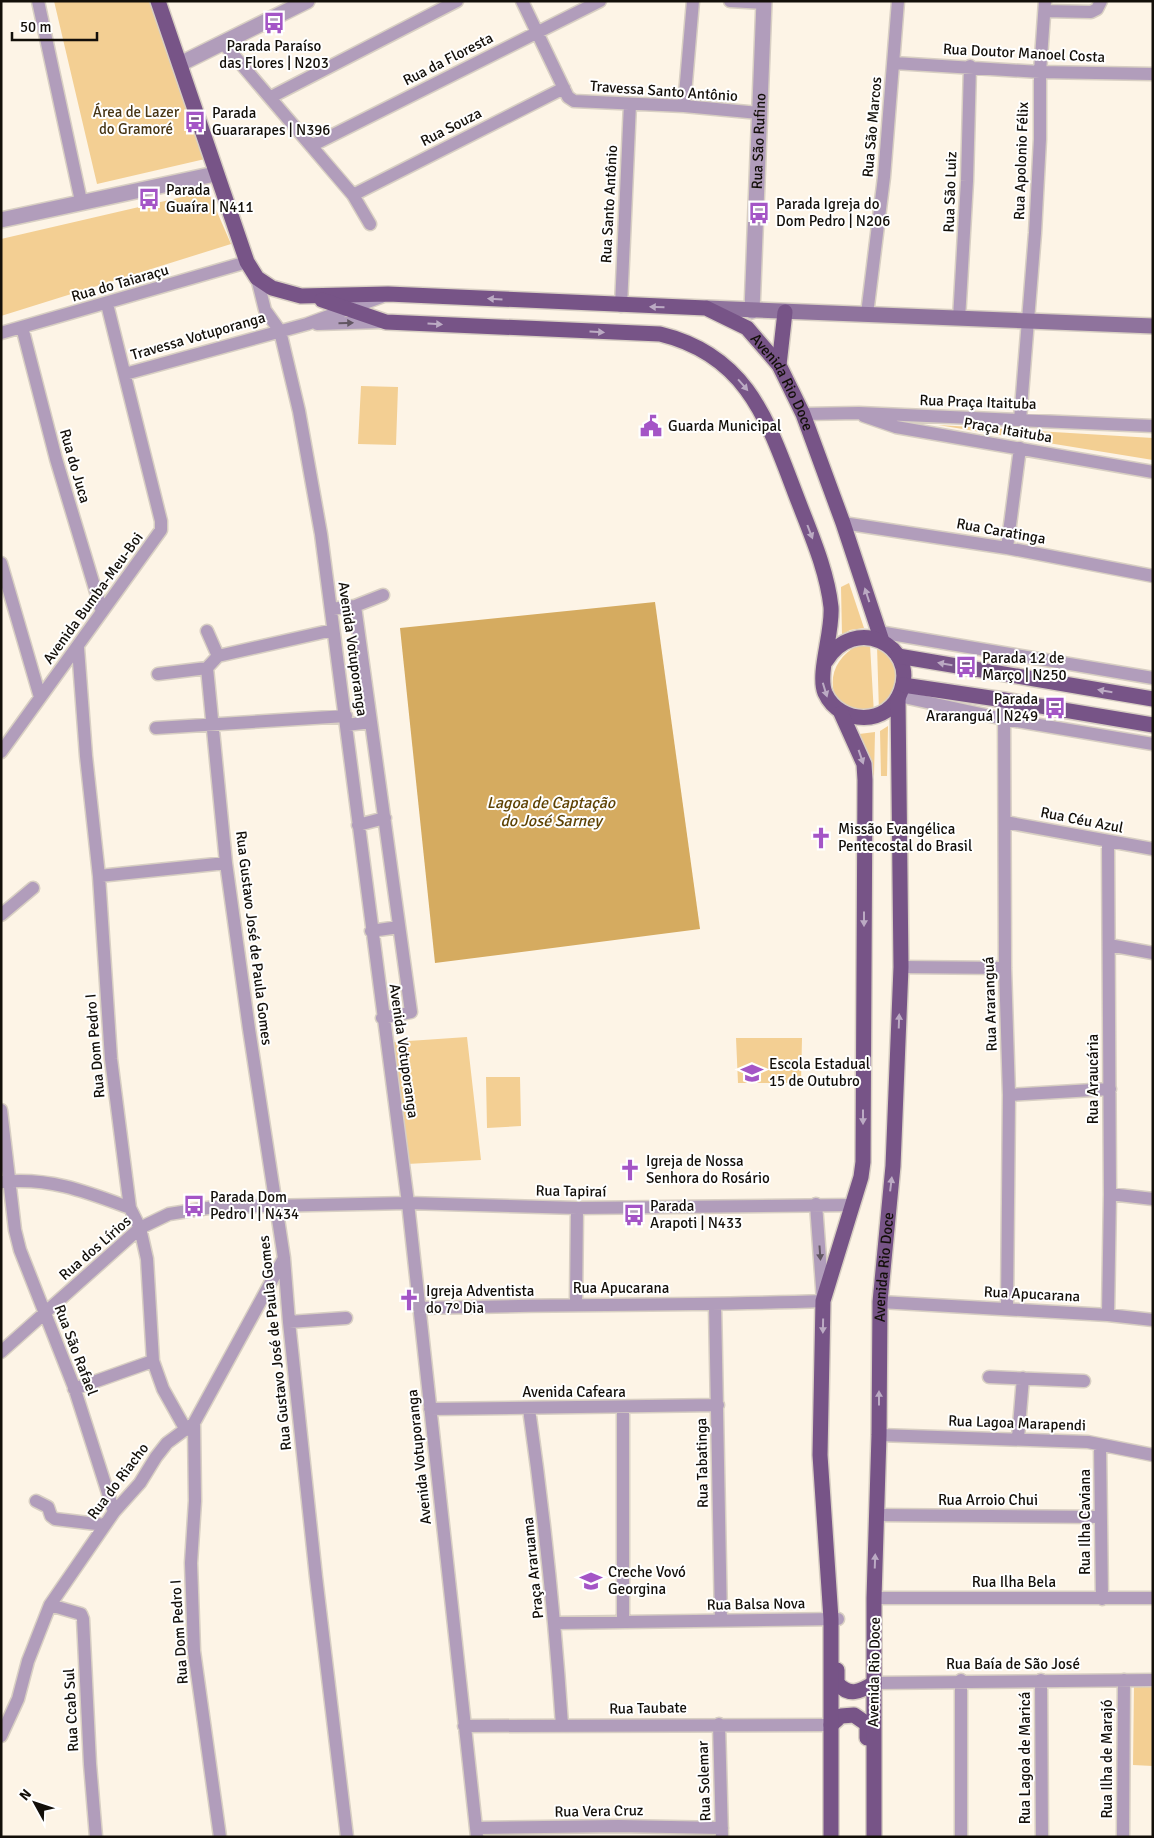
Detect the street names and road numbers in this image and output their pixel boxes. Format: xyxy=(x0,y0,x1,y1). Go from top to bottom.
street label: Rua da Floresta xyxy=(400,29,496,89)
street label: Rua Doutor Manoel Costa xyxy=(942,40,1106,66)
street label: Rua São Marcos xyxy=(859,75,885,178)
street label: Travessa Santo Antônio xyxy=(589,77,739,105)
street label: Rua São Rufino xyxy=(748,92,769,190)
street label: Rua Apolonio Félix xyxy=(1010,102,1032,220)
street label: Rua Souza xyxy=(417,104,485,150)
street label: Rua Santo Antônio xyxy=(597,144,621,264)
street label: Rua São Luiz xyxy=(940,151,960,233)
street label: Rua do Taiaraçu xyxy=(69,260,171,306)
street label: Travessa Votuporanga xyxy=(129,308,267,364)
street label: Avenida Rio Doce xyxy=(747,330,817,433)
street label: Rua Praça Itaituba xyxy=(919,391,1037,413)
street label: Praça Itaituba xyxy=(962,413,1054,447)
street label: Rua do Juca xyxy=(56,427,94,505)
street label: Rua Caratinga xyxy=(955,514,1047,548)
street label: Avenida Bumba-Meu-Boi xyxy=(39,529,147,667)
street label: Avenida Votuporanga xyxy=(335,581,371,717)
street label: Rua Céu Azul xyxy=(1039,803,1125,837)
street label: Rua Gustavo José de Paula Gomes xyxy=(232,830,276,1047)
street label: Rua Araranguá xyxy=(979,956,1001,1052)
street label: Avenida Votuporanga xyxy=(386,983,422,1119)
street label: Rua Dom Pedro I xyxy=(81,993,109,1099)
street label: Rua Araucária xyxy=(1084,1034,1102,1124)
street label: Rua Tapiraí xyxy=(535,1181,607,1201)
street label: Avenida Rio Doce xyxy=(871,1211,898,1322)
street label: Rua dos Lírios xyxy=(55,1212,135,1284)
street label: Rua Gustavo José de Paula Gomes xyxy=(255,1234,295,1451)
street label: Rua Apucarana xyxy=(573,1279,669,1297)
street label: Rua Apucarana xyxy=(983,1282,1081,1306)
street label: Rua São Rafael xyxy=(50,1302,102,1398)
street label: Avenida Cafeara xyxy=(522,1383,626,1401)
street label: Avenida Votuporanga xyxy=(403,1389,435,1525)
street label: Rua Lagoa Marapendi xyxy=(948,1412,1086,1434)
street label: Rua Tabatinga xyxy=(692,1418,712,1508)
street label: Rua do Riacho xyxy=(84,1439,153,1523)
street label: Rua Ilha Caviana xyxy=(1076,1469,1094,1575)
street label: Rua Arroio Chui xyxy=(938,1491,1038,1509)
street label: Praça Araruama xyxy=(519,1516,547,1620)
street label: Rua Ilha Bela xyxy=(972,1573,1056,1591)
street label: Rua Dom Pedro I xyxy=(166,1579,192,1685)
street label: Rua Balsa Nova xyxy=(707,1594,805,1614)
street label: Avenida Rio Doce xyxy=(864,1617,884,1727)
street label: Rua Baía de São José xyxy=(946,1655,1080,1673)
street label: Rua Ccab Sul xyxy=(60,1668,82,1752)
street label: Rua Lagoa de Maricá xyxy=(1016,1692,1034,1824)
street label: Rua Taubate xyxy=(609,1698,687,1718)
street label: Rua Ilha de Marajó xyxy=(1098,1699,1116,1819)
street label: Rua Solemar xyxy=(694,1740,714,1822)
street label: Rua Vera Cruz xyxy=(554,1801,644,1821)

